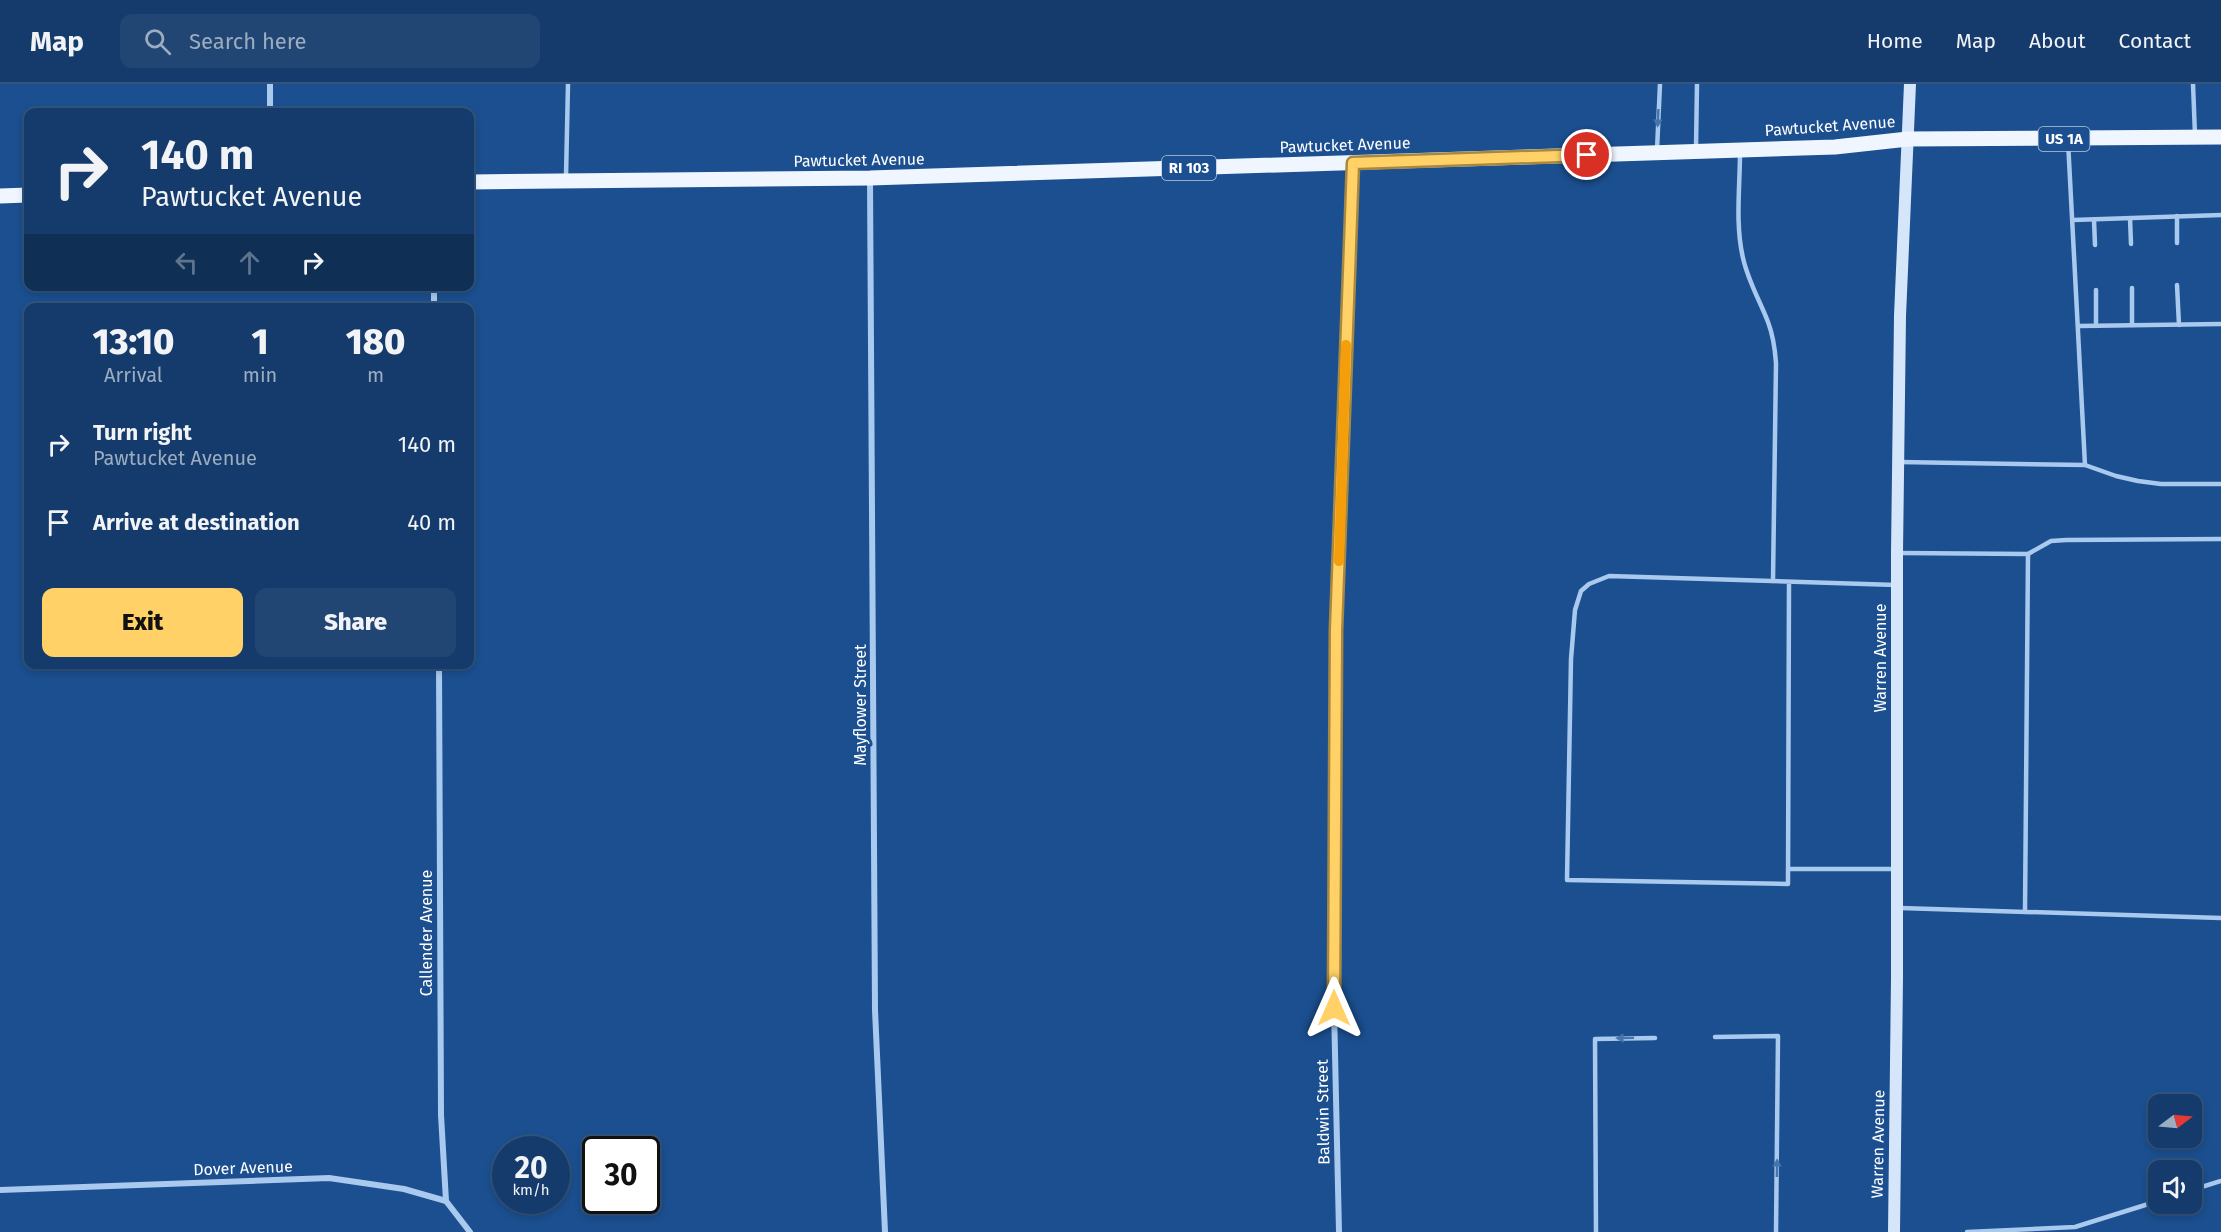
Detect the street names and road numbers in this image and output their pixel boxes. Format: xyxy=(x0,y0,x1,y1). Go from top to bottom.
street label: Pawtucket Avenue xyxy=(1764,112,1896,140)
road number: US 1A xyxy=(2038,127,2090,151)
street label: Pawtucket Avenue xyxy=(1279,133,1411,157)
street label: Pawtucket Avenue xyxy=(793,149,925,171)
road number: RI 103 xyxy=(1162,156,1216,180)
street label: Warren Avenue xyxy=(1871,604,1890,712)
street label: Mayflower Street xyxy=(851,644,870,766)
street label: Callender Avenue xyxy=(417,870,436,996)
street label: Baldwin Street xyxy=(1313,1059,1333,1165)
street label: Warren Avenue xyxy=(1868,1089,1888,1199)
street label: Dover Avenue xyxy=(193,1157,293,1179)

